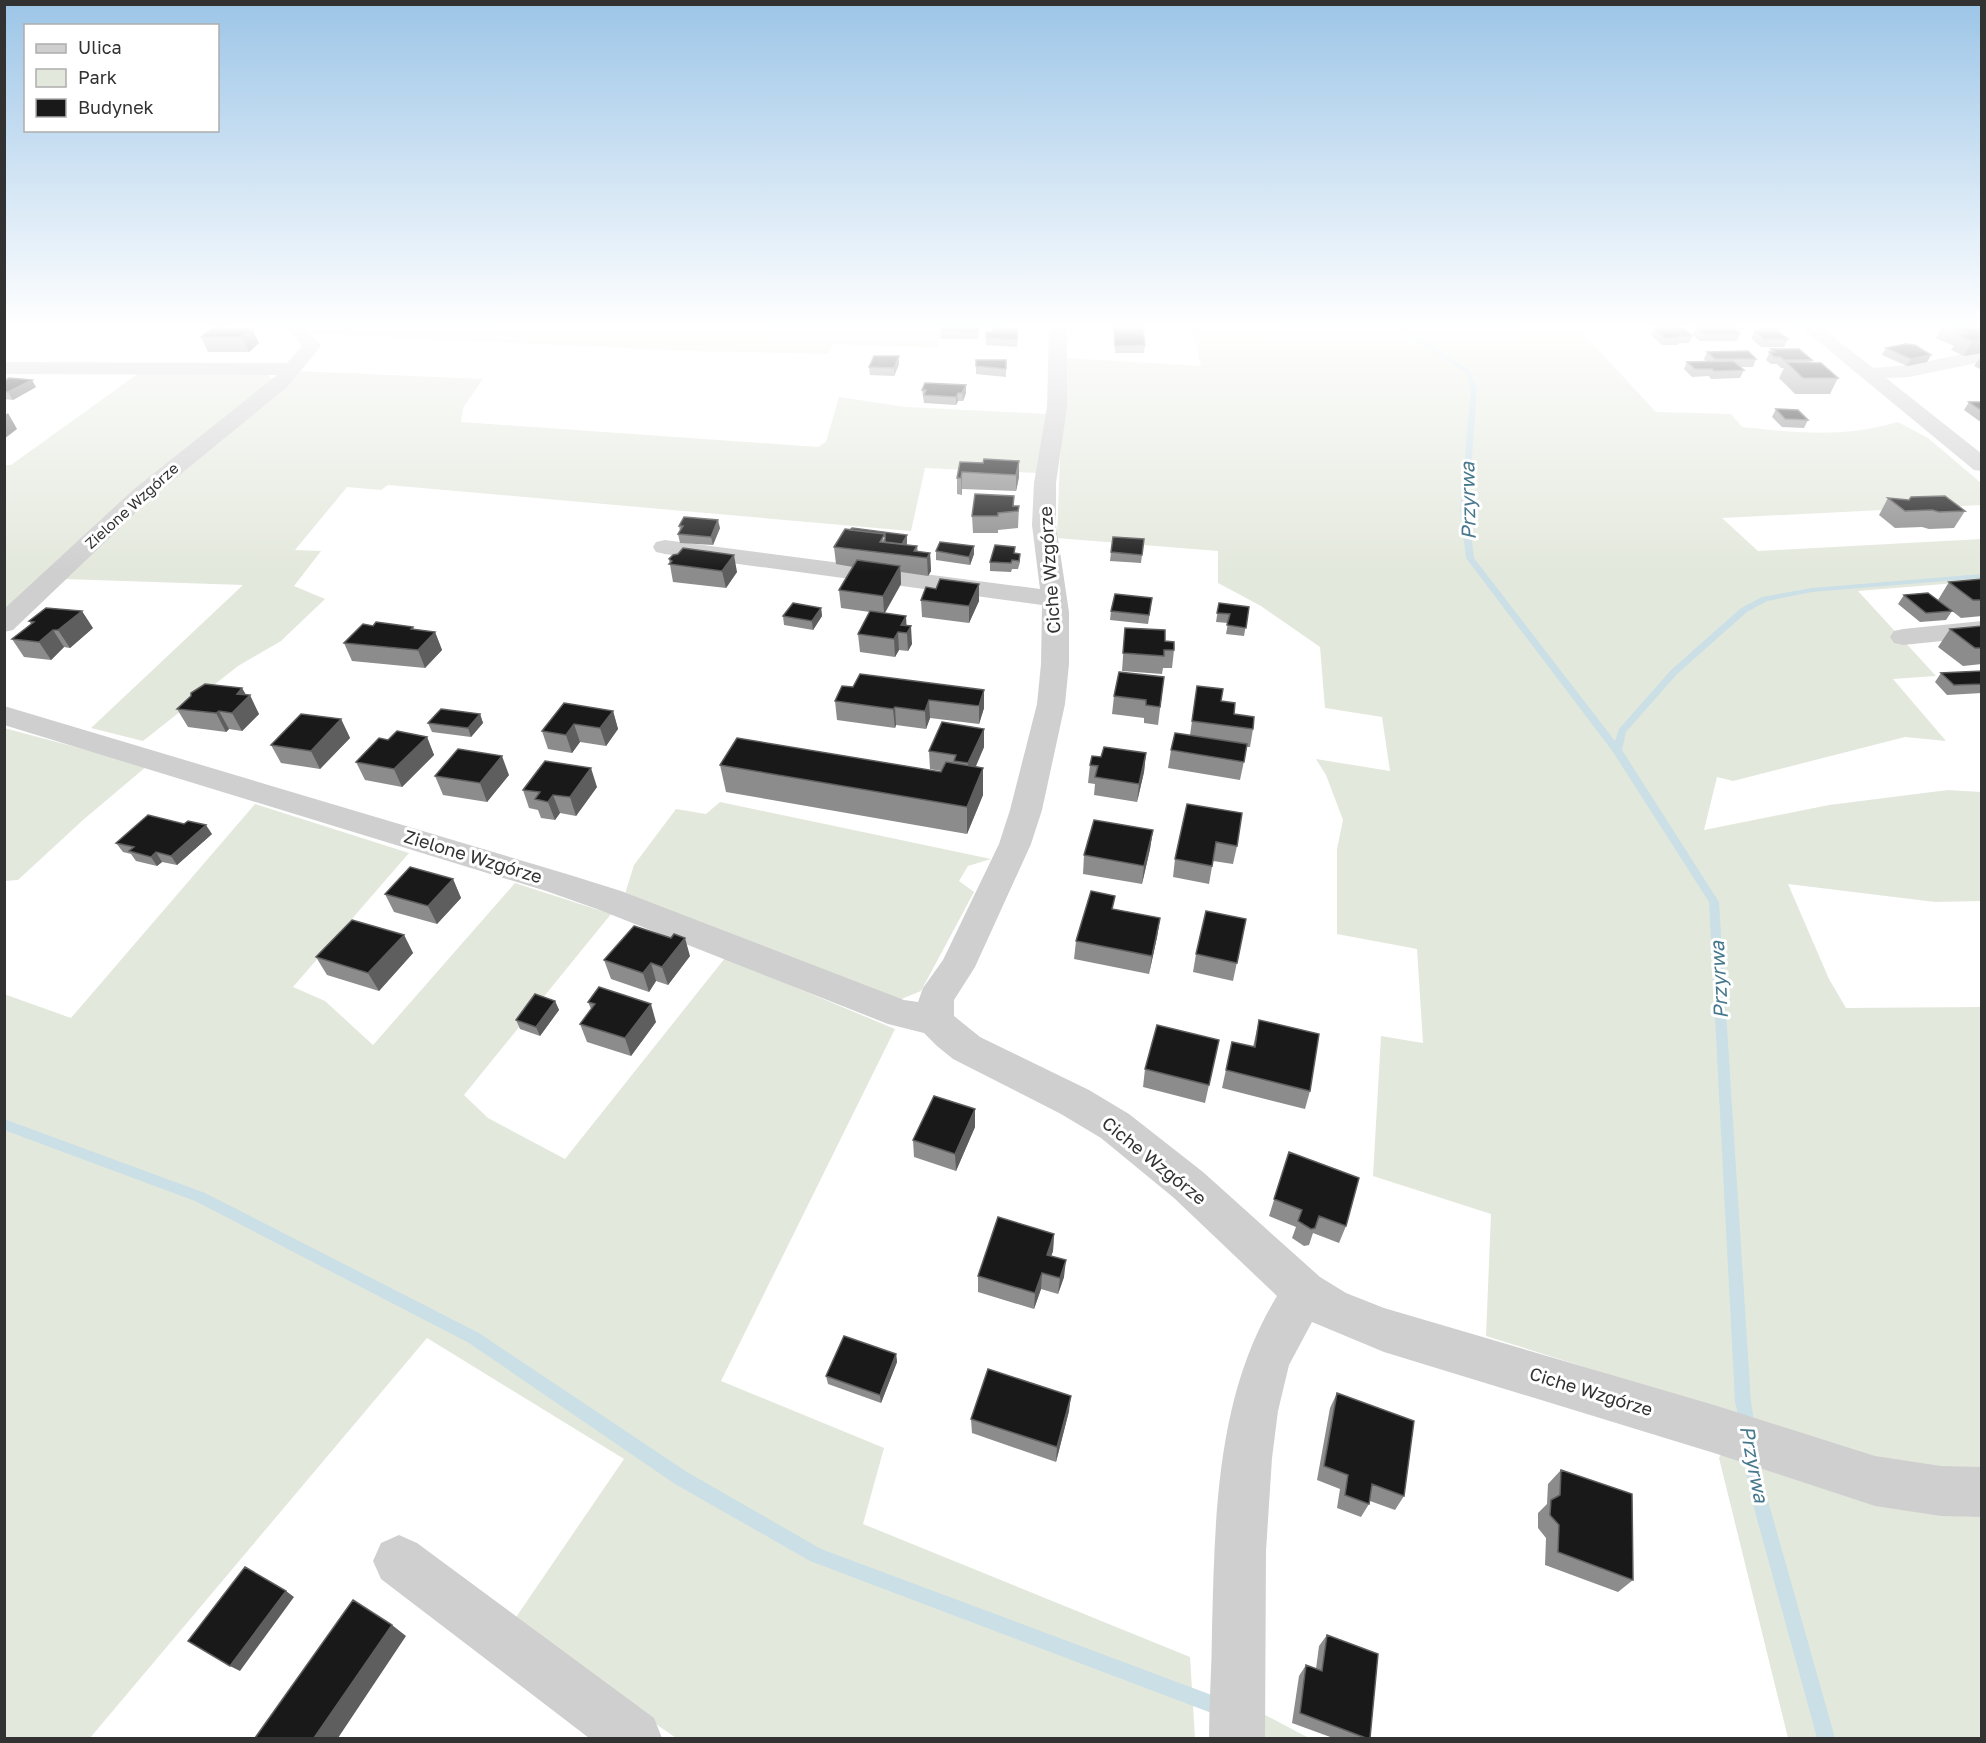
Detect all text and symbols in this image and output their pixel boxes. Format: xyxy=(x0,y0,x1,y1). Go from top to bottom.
legend xyxy=(24,24,219,132)
text: Ulica xyxy=(78,36,122,58)
text: Park xyxy=(78,66,117,88)
text: Budynek xyxy=(78,96,154,118)
street label: Zielone Wzgórze xyxy=(81,458,182,552)
water label: Przyrwa xyxy=(1454,461,1481,540)
street label: Ciche Wzgórze xyxy=(1034,506,1064,635)
street label: Zielone Wzgórze xyxy=(402,825,545,888)
water label: Przyrwa xyxy=(1704,940,1733,1020)
street label: Ciche Wzgórze xyxy=(1098,1111,1211,1209)
street label: Ciche Wzgórze xyxy=(1527,1362,1656,1420)
water label: Przyrwa xyxy=(1735,1423,1774,1505)

